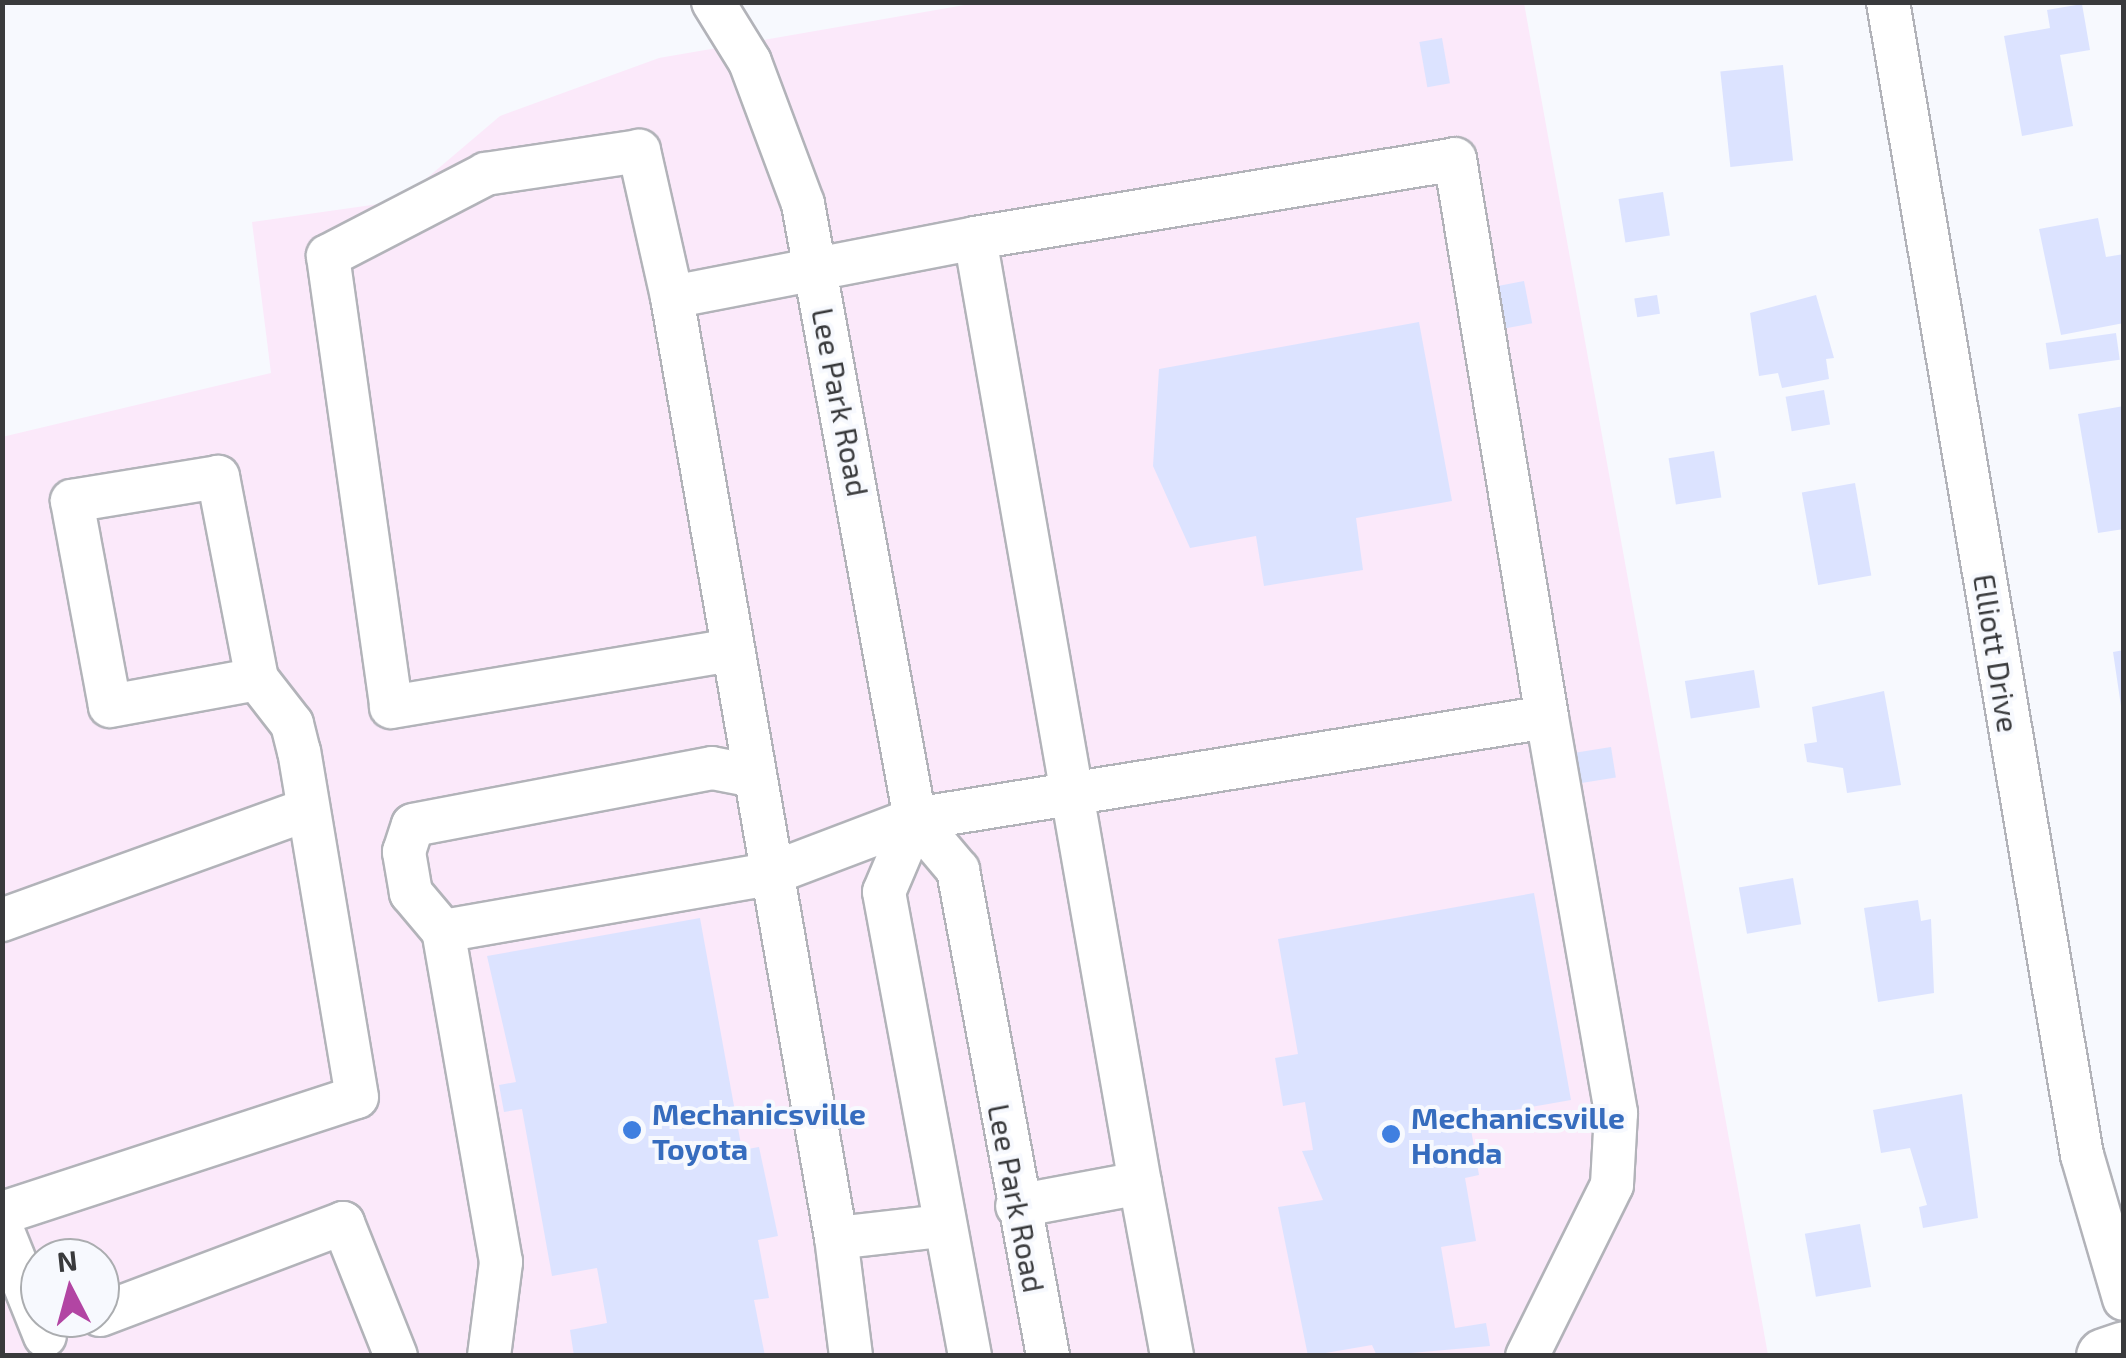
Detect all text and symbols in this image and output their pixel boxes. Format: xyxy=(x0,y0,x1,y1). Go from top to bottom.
street label: Lee Park Road xyxy=(805,305,877,499)
street label: Elliott Drive xyxy=(1967,571,2027,735)
place label: Mechanicsville Toyota xyxy=(652,1095,866,1166)
place label: Mechanicsville Honda xyxy=(1411,1099,1625,1170)
street label: Lee Park Road xyxy=(981,1101,1053,1295)
marker: Mechanicsville Toyota xyxy=(621,1119,643,1141)
marker: Mechanicsville Honda xyxy=(1380,1123,1402,1145)
north arrow xyxy=(20,1238,120,1338)
text: N xyxy=(55,1242,79,1278)

